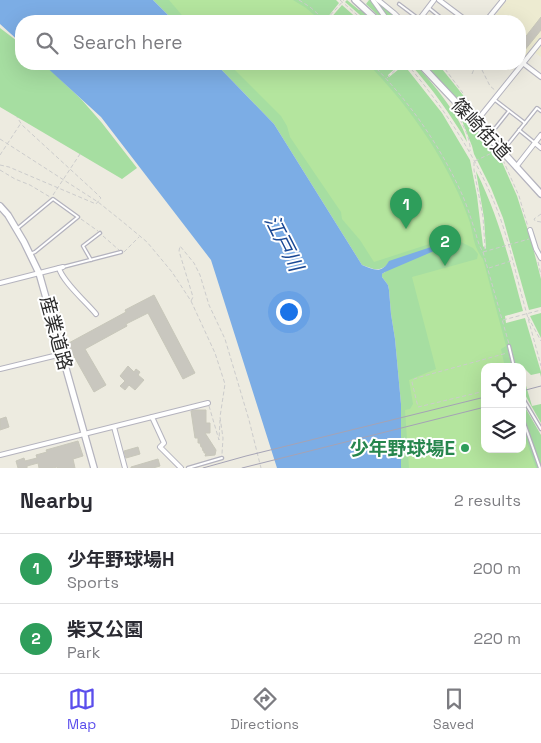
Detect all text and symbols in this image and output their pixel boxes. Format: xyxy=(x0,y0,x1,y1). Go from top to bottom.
search box xyxy=(15,15,526,70)
icon: search xyxy=(33,29,61,57)
text: Search here xyxy=(73,30,183,55)
street label: 篠崎街道 xyxy=(446,93,516,165)
pin: 1 xyxy=(390,188,422,229)
water label: 江戸川 xyxy=(259,210,310,277)
pin: 2 xyxy=(429,225,461,266)
street label: 産業道路 xyxy=(34,293,78,373)
your location xyxy=(276,299,302,325)
map controls xyxy=(481,363,526,453)
button: locate xyxy=(481,363,526,408)
button: layers xyxy=(481,408,526,453)
place label: 少年野球場E xyxy=(349,436,455,461)
marker: 少年野球場E xyxy=(459,442,471,454)
text: Nearby xyxy=(20,487,93,514)
text: 2 results xyxy=(454,490,521,511)
text: 少年野球場H xyxy=(67,547,174,572)
text: 1 xyxy=(32,558,40,579)
text: 200 m xyxy=(473,558,521,579)
text: Sports xyxy=(67,572,119,593)
text: 柴又公園 xyxy=(67,617,143,642)
text: 2 xyxy=(31,628,41,649)
text: 220 m xyxy=(474,628,521,649)
text: Park xyxy=(67,642,100,663)
tab: Map xyxy=(67,685,96,733)
tab: Directions xyxy=(230,685,299,733)
tab: Saved xyxy=(433,685,474,733)

